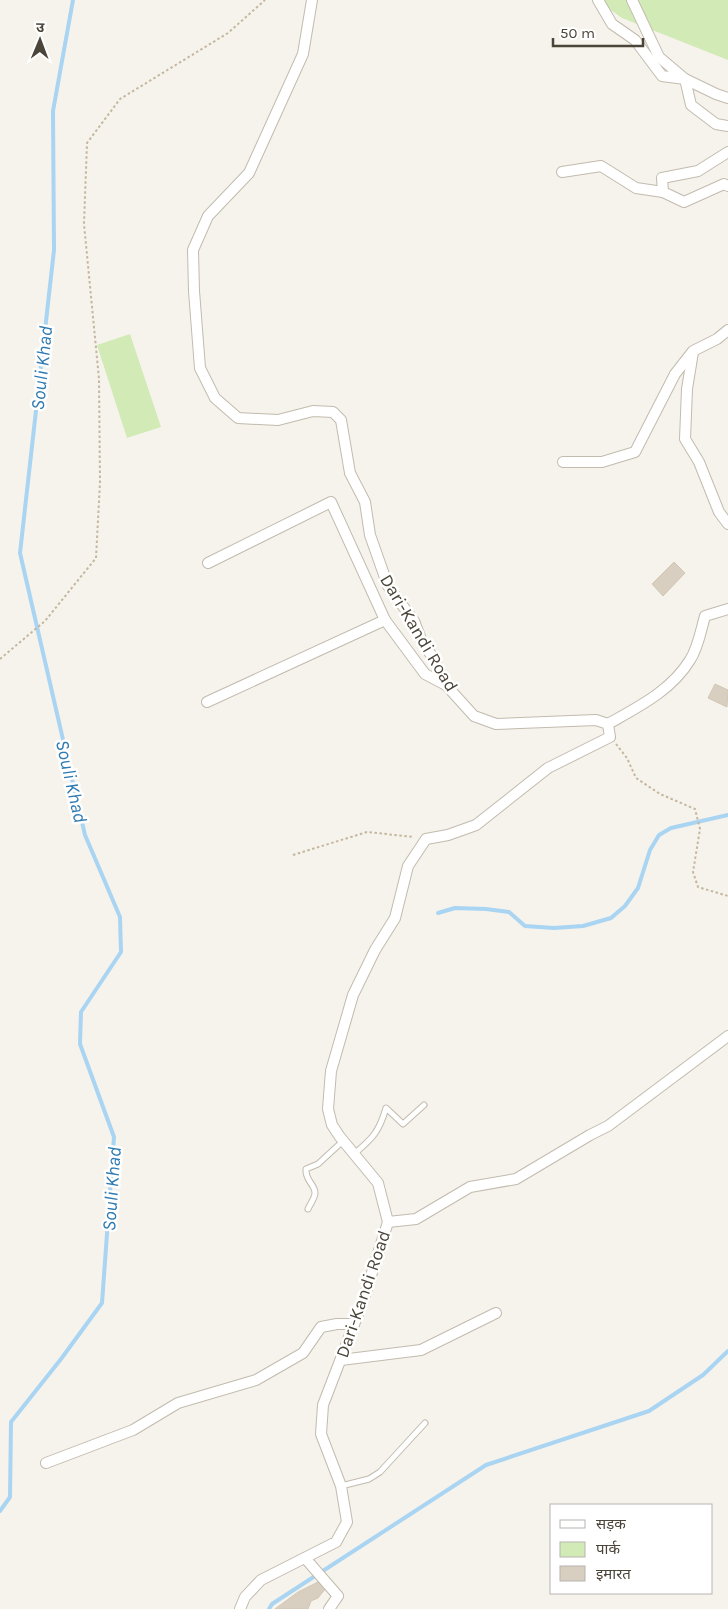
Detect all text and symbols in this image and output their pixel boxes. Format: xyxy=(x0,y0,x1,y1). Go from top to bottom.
north arrow xyxy=(15,15,65,65)
scale bar xyxy=(553,15,643,47)
text: उ xyxy=(36,19,45,36)
text: 50 m xyxy=(560,24,595,42)
water label: Souli Khad xyxy=(27,325,57,411)
street label: Dari-Kandi Road xyxy=(375,570,463,696)
water label: Souli Khad xyxy=(51,738,91,825)
water label: Souli Khad xyxy=(98,1146,126,1232)
street label: Dari-Kandi Road xyxy=(331,1227,395,1361)
legend xyxy=(550,1504,713,1594)
text: सड़क xyxy=(596,1515,626,1533)
text: पार्क xyxy=(596,1540,620,1558)
text: इमारत xyxy=(596,1565,631,1583)

